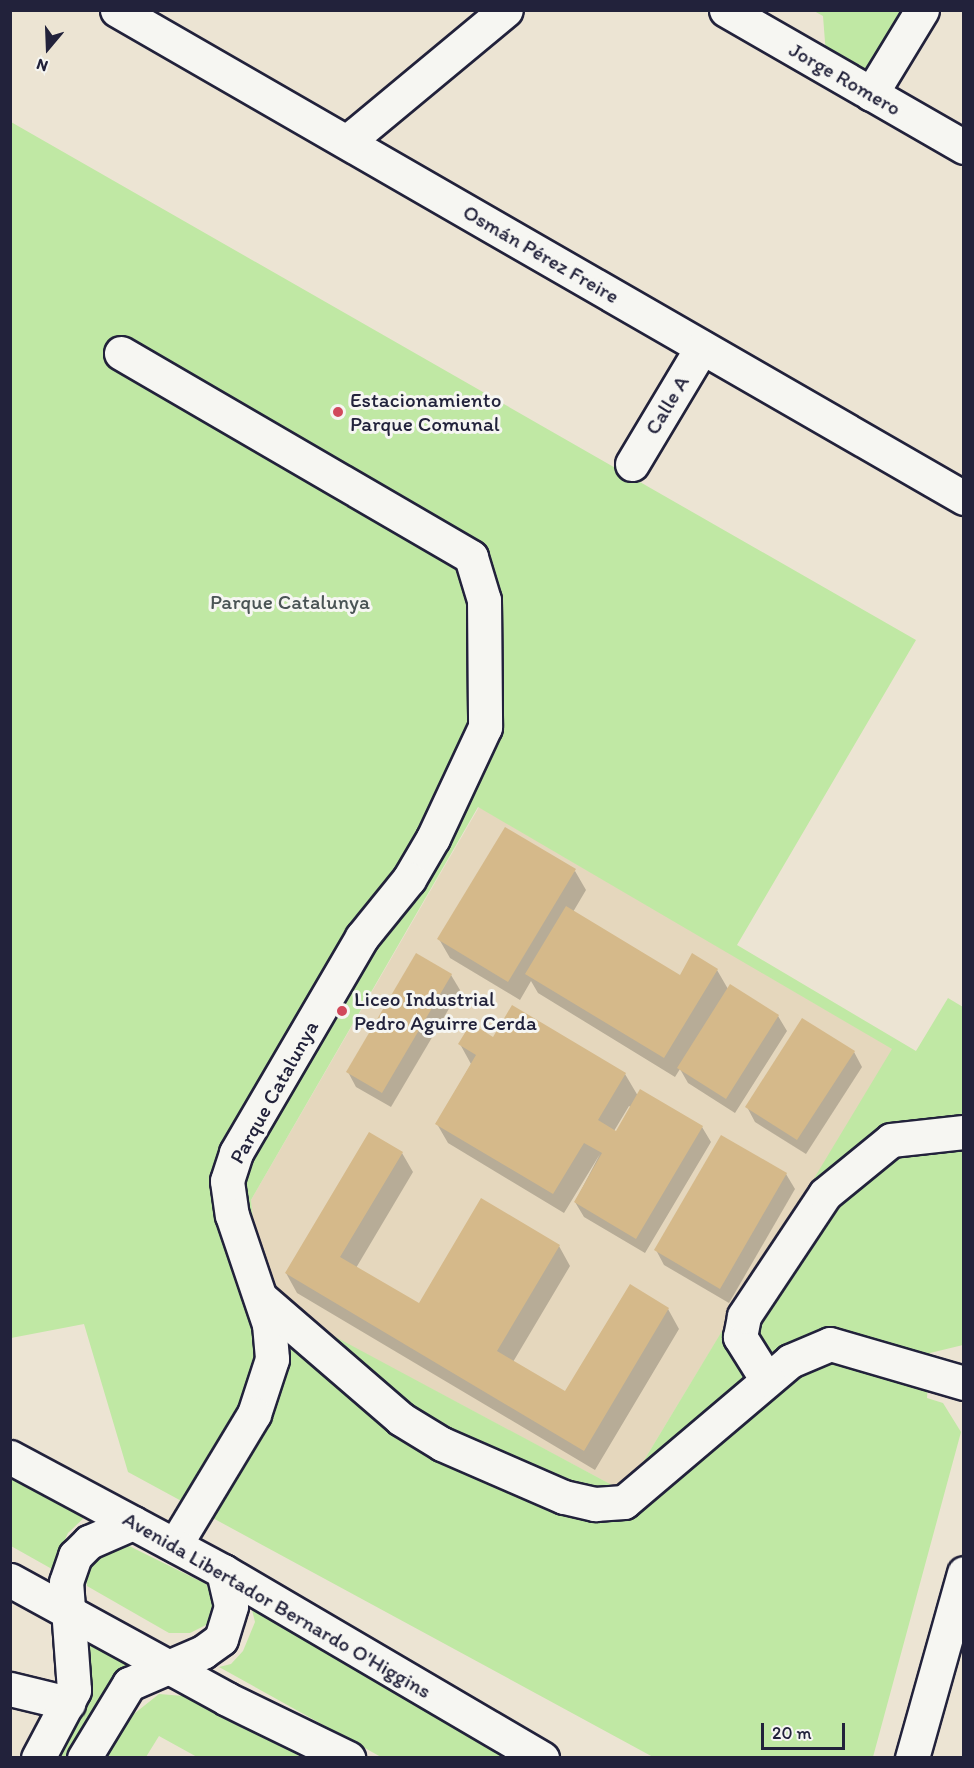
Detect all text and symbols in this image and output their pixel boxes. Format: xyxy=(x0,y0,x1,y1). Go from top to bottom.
north arrow xyxy=(18,18,78,78)
street label: Jorge Romero xyxy=(785,37,905,121)
text: N xyxy=(34,55,50,76)
street label: Osmán Pérez Freire xyxy=(459,199,623,309)
street label: Calle A xyxy=(640,371,694,439)
place label: Estacionamiento Parque Comunal xyxy=(350,387,501,437)
marker: Estacionamiento Parque Comunal xyxy=(331,405,345,419)
park label: Parque Catalunya xyxy=(210,589,370,615)
place label: Liceo Industrial Pedro Aguirre Cerda xyxy=(354,986,536,1036)
marker: Liceo Industrial Pedro Aguirre Cerda xyxy=(335,1004,349,1018)
street label: Parque Catalunya xyxy=(224,1016,324,1168)
street label: Avenida Libertador Bernardo O'Higgins xyxy=(119,1506,435,1704)
scale bar xyxy=(764,1711,848,1749)
text: 20 m xyxy=(772,1722,812,1744)

